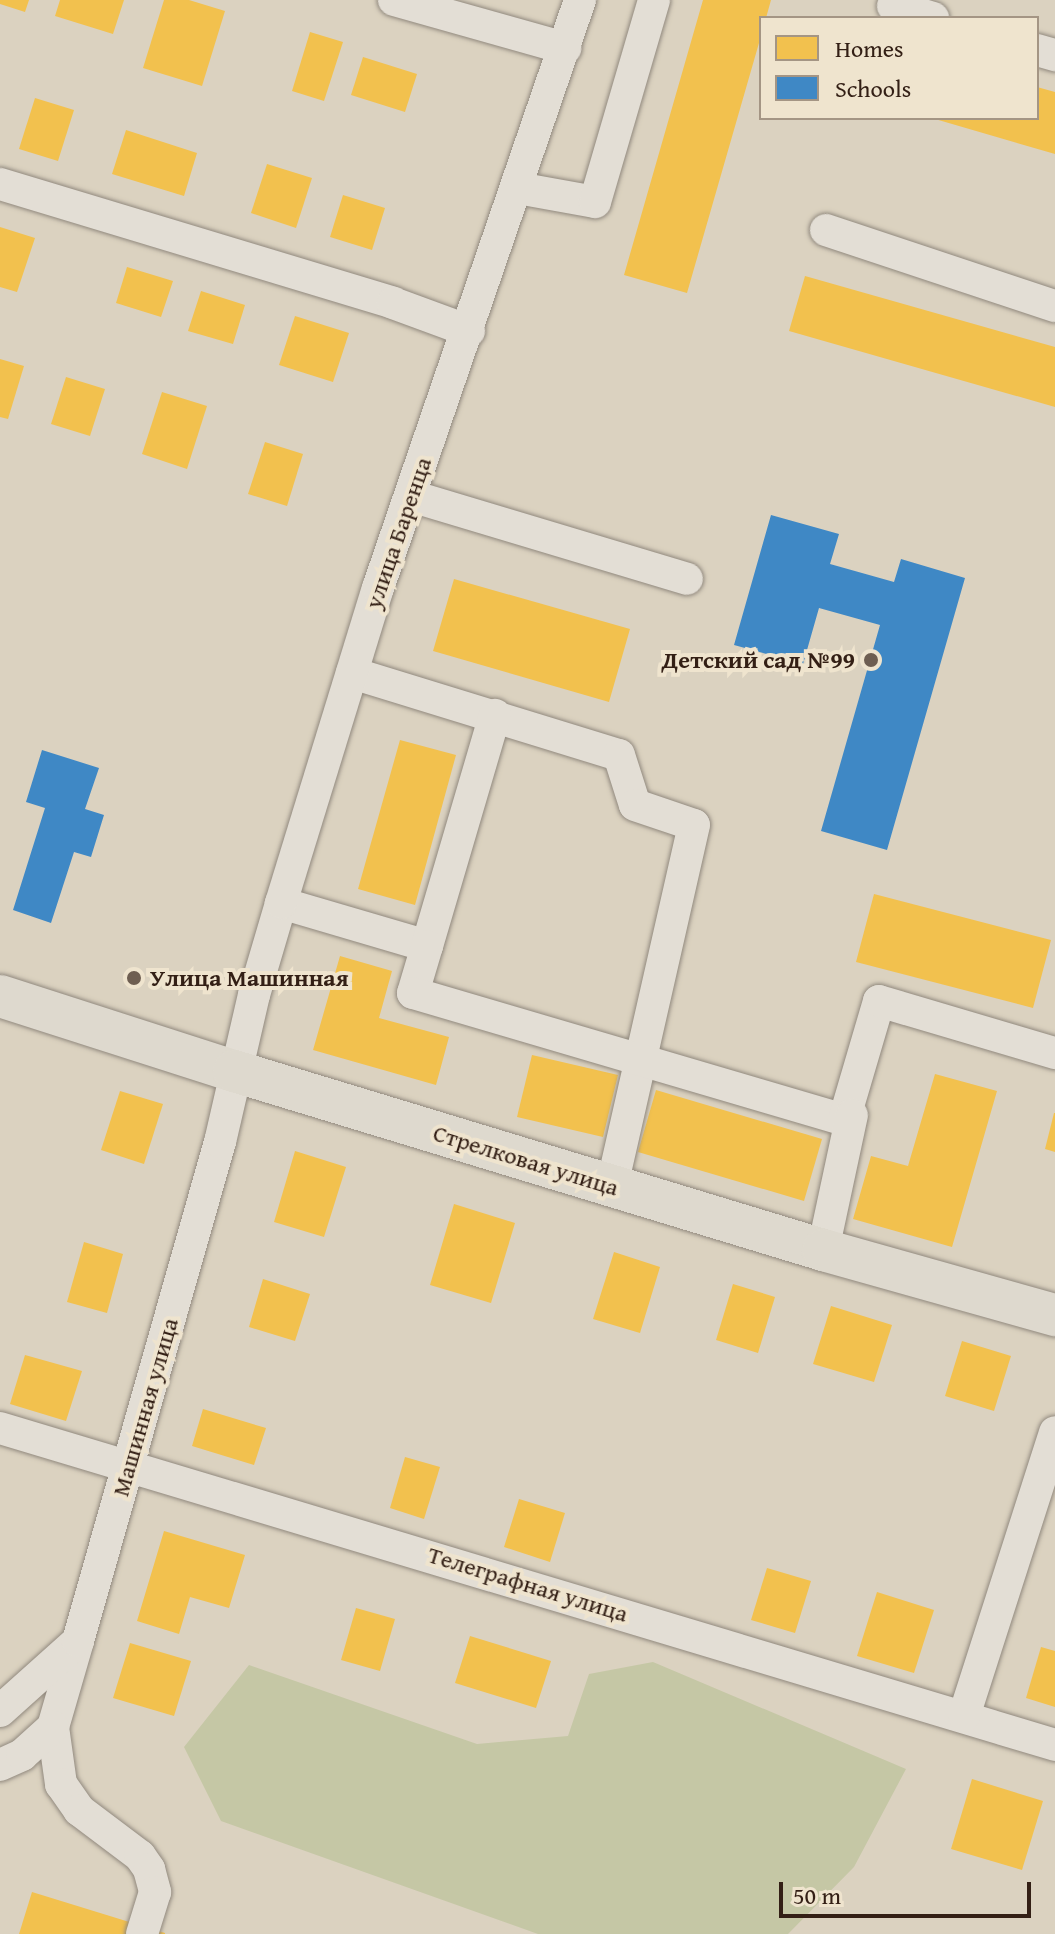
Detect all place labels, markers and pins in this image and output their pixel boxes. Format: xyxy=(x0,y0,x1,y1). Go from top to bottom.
place label: Детский сад №99 xyxy=(662,646,855,674)
marker: Детский сад №99 xyxy=(862,651,880,669)
place label: Улица Машинная xyxy=(150,964,349,992)
marker: Улица Машинная xyxy=(125,969,143,987)

